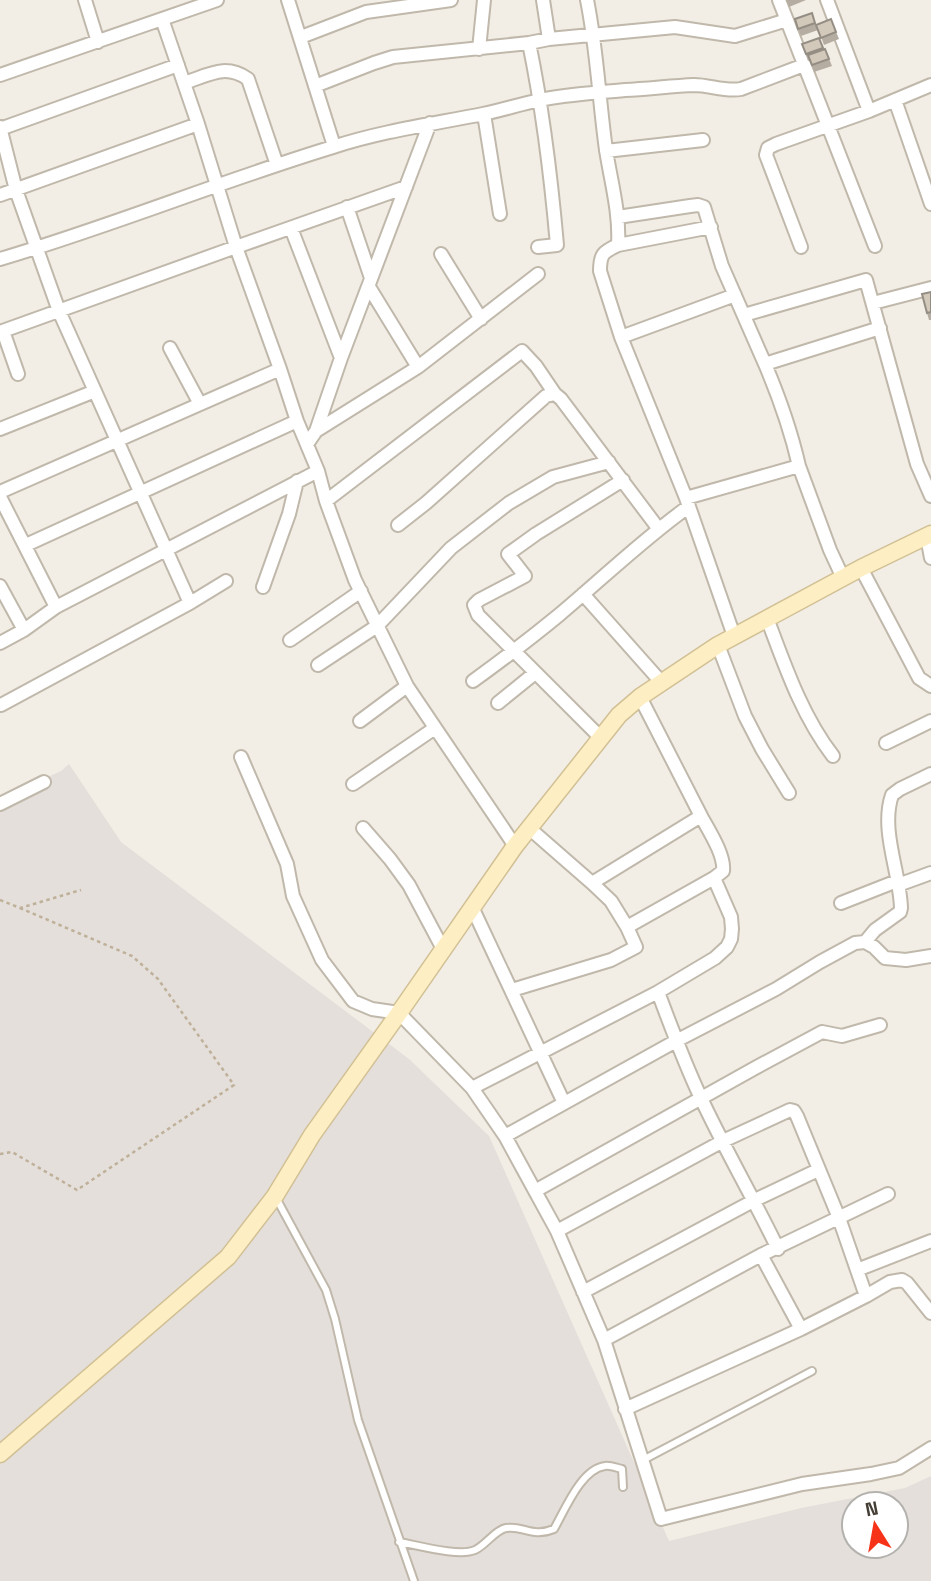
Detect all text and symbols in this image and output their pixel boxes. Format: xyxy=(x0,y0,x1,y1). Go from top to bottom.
north arrow xyxy=(840,1490,910,1560)
text: N xyxy=(863,1495,880,1522)

